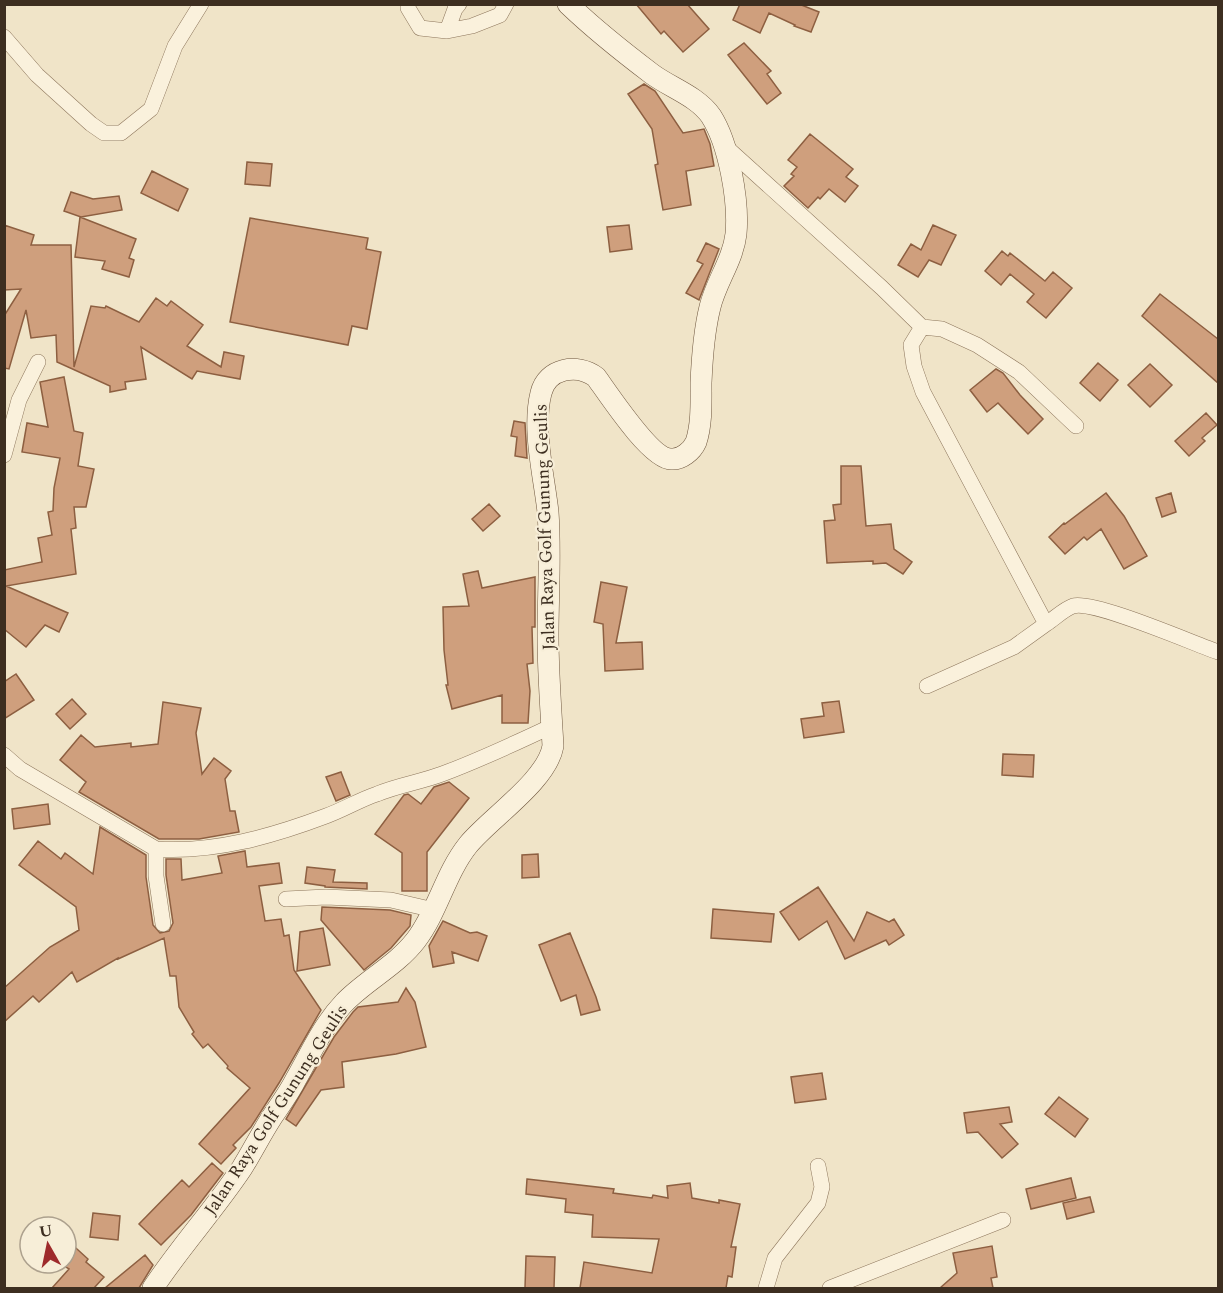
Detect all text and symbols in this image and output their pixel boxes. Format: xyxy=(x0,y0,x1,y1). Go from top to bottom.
street label: Jalan Raya Golf Gunung Geulis xyxy=(527,403,563,651)
street label: Jalan Raya Golf Gunung Geulis xyxy=(197,999,355,1221)
north arrow xyxy=(18,1215,78,1275)
text: U xyxy=(37,1218,54,1244)

